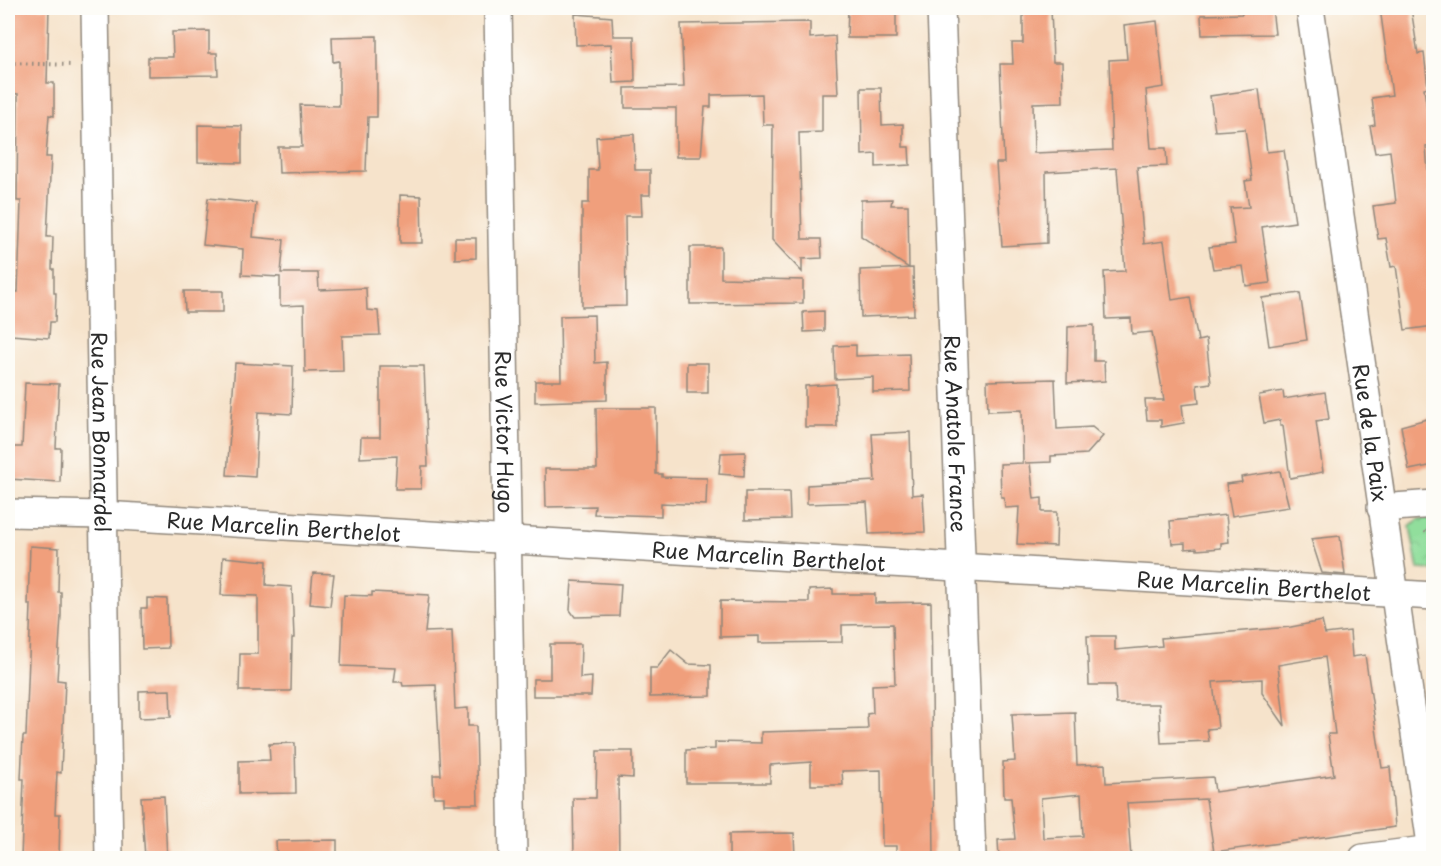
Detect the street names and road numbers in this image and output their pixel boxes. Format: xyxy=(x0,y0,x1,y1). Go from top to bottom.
street label: Rue Jean Bonnardel xyxy=(84,331,120,532)
street label: Rue Anatole France xyxy=(937,334,976,533)
street label: Rue Victor Hugo xyxy=(488,350,523,514)
street label: Rue de la Paix xyxy=(1346,361,1397,504)
street label: Rue Marcelin Berthelot xyxy=(166,503,402,549)
street label: Rue Marcelin Berthelot xyxy=(651,532,887,579)
street label: Rue Marcelin Berthelot xyxy=(1136,562,1372,608)

